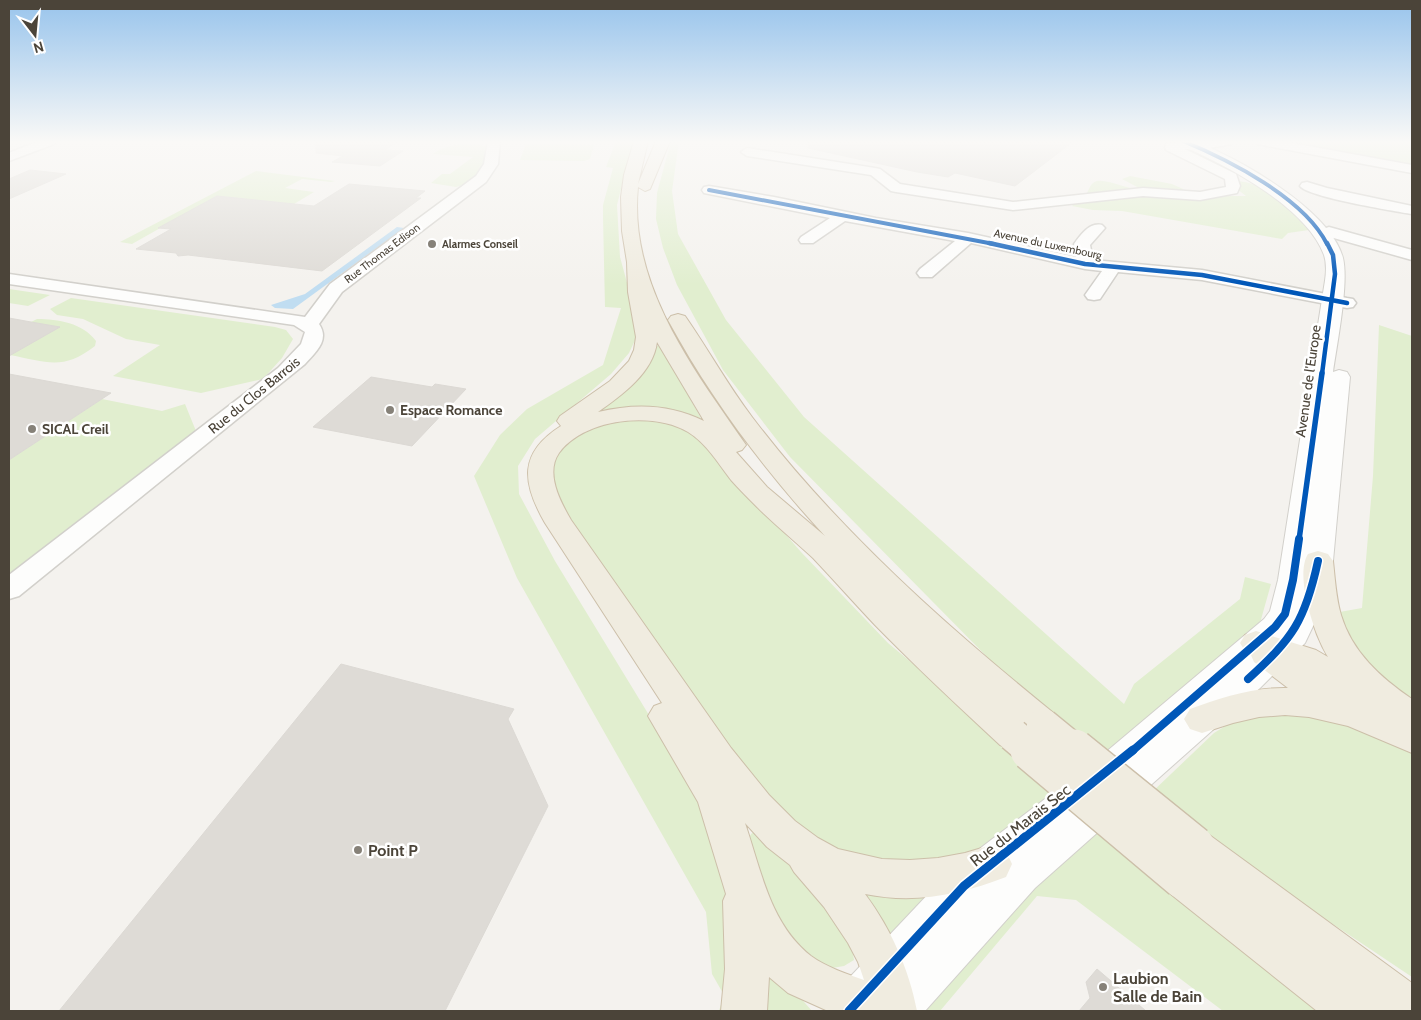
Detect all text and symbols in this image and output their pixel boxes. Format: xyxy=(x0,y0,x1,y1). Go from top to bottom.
north arrow xyxy=(10,10,60,60)
text: N xyxy=(31,37,46,58)
street label: Rue Thomas Edison xyxy=(341,220,423,286)
street label: Avenue du Luxembourg xyxy=(993,226,1104,262)
place label: Alarmes Conseil xyxy=(442,237,518,251)
marker: Alarmes Conseil xyxy=(426,238,438,250)
street label: Avenue de l'Europe xyxy=(1291,324,1325,438)
street label: Rue du Clos Barrois xyxy=(204,352,304,438)
place label: Espace Romance xyxy=(400,401,502,419)
marker: Espace Romance xyxy=(384,404,396,416)
place label: SICAL Creil xyxy=(42,420,109,438)
marker: SICAL Creil xyxy=(26,423,38,435)
street label: Rue du Marais Sec xyxy=(966,780,1074,870)
place label: Point P xyxy=(368,841,418,860)
marker: Point P xyxy=(352,844,364,856)
place label: Laubion Salle de Bain xyxy=(1113,969,1202,1006)
marker: Laubion Salle de Bain xyxy=(1097,981,1109,993)

